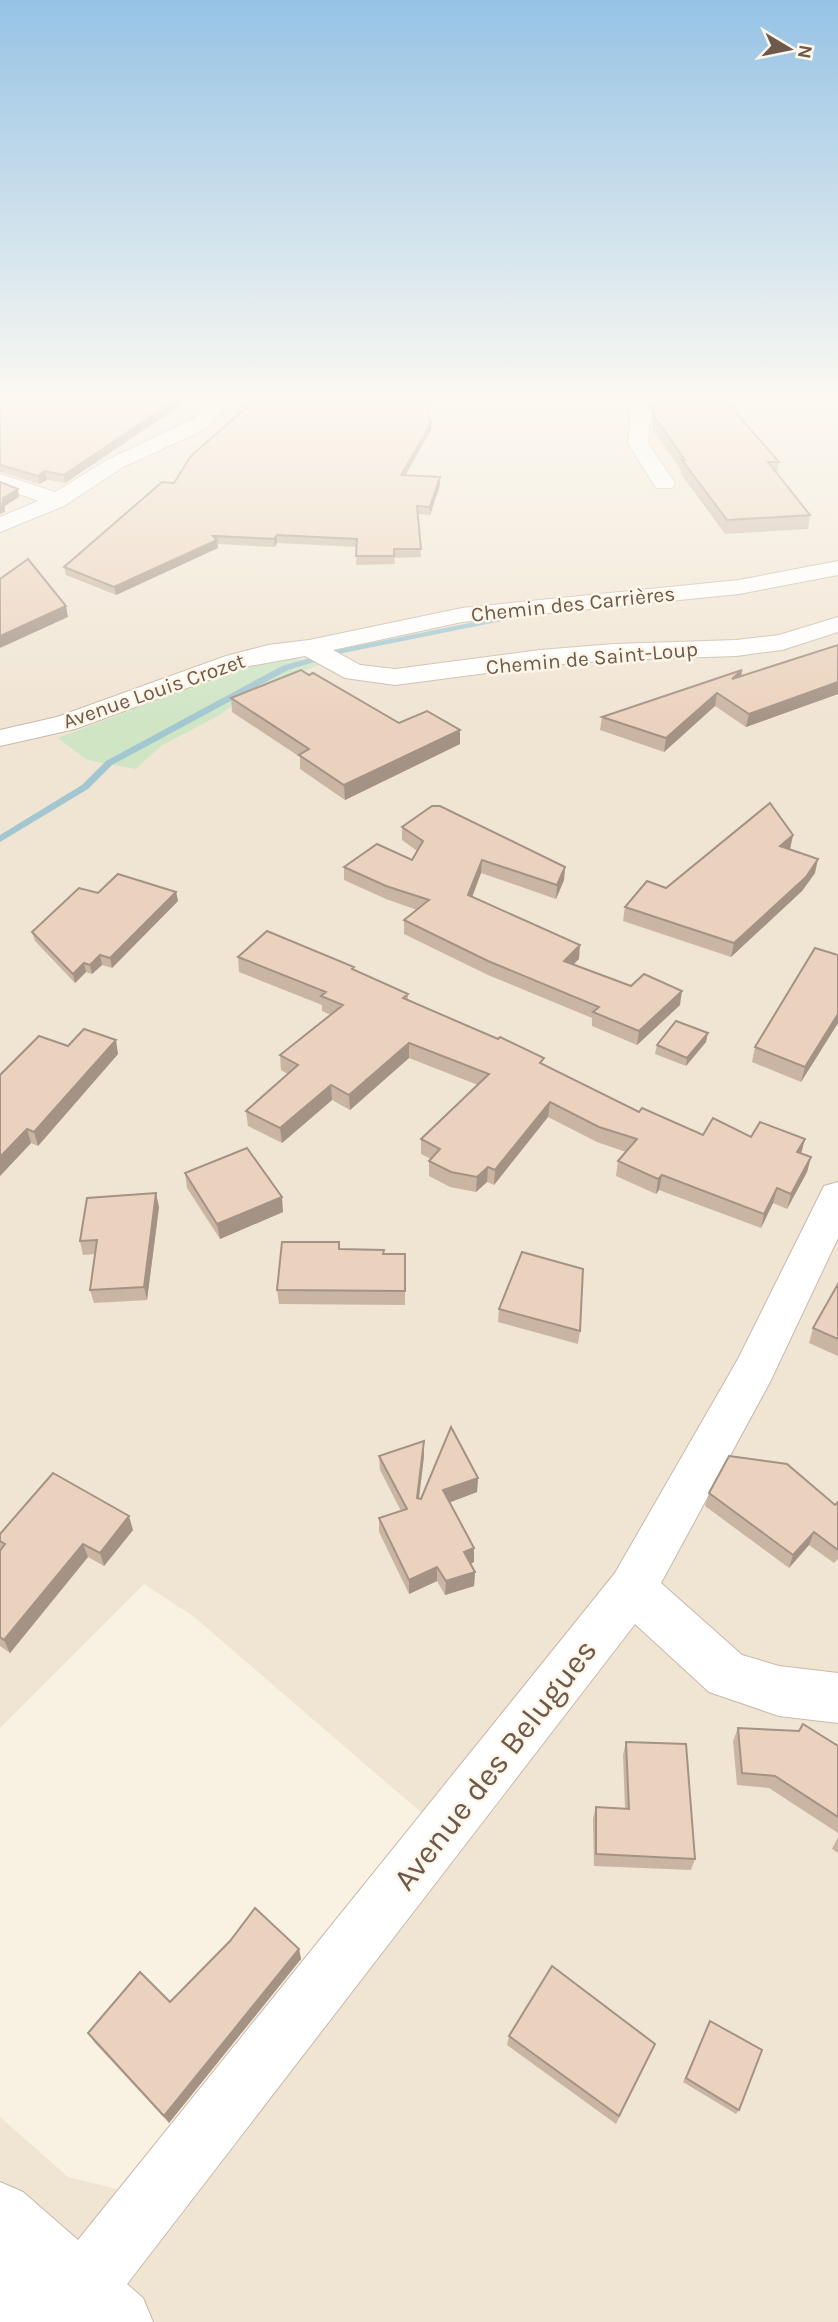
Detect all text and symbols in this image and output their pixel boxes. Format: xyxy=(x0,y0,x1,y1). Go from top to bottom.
north arrow xyxy=(754,14,824,84)
text: N xyxy=(793,43,817,60)
street label: Chemin des Carrières xyxy=(470,581,676,627)
street label: Chemin de Saint-Loup xyxy=(485,637,699,679)
street label: Avenue Louis Crozet xyxy=(60,649,248,733)
street label: Avenue des Belugues xyxy=(386,1632,604,1898)

